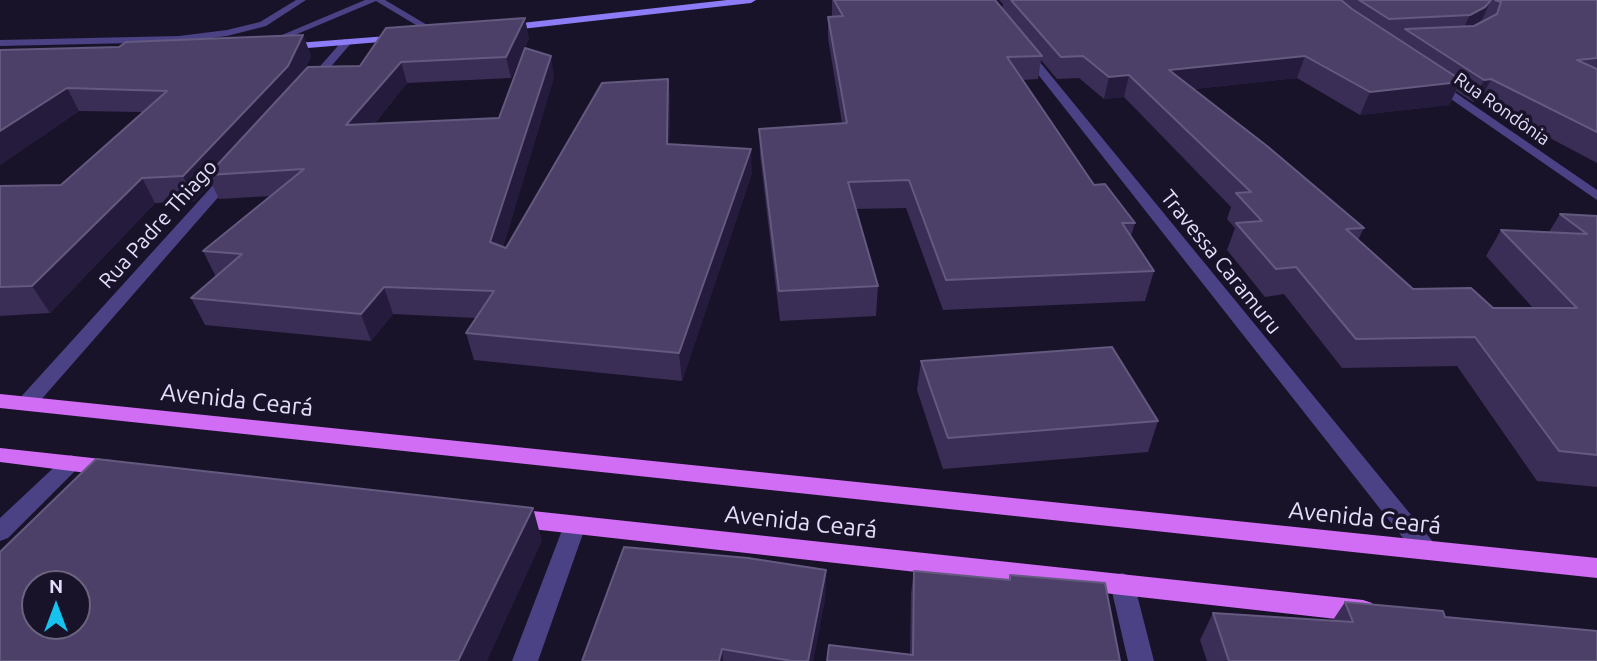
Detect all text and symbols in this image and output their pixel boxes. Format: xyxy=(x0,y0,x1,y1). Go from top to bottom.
street label: Rua Rondônia xyxy=(1450,68,1554,150)
street label: Rua Padre Thiago xyxy=(94,154,222,294)
street label: Travessa Caramuru xyxy=(1155,185,1287,339)
street label: Avenida Ceará xyxy=(159,378,315,422)
street label: Avenida Ceará xyxy=(1287,496,1443,540)
street label: Avenida Ceará xyxy=(723,500,879,544)
north arrow xyxy=(21,570,91,640)
text: N xyxy=(49,575,63,597)

